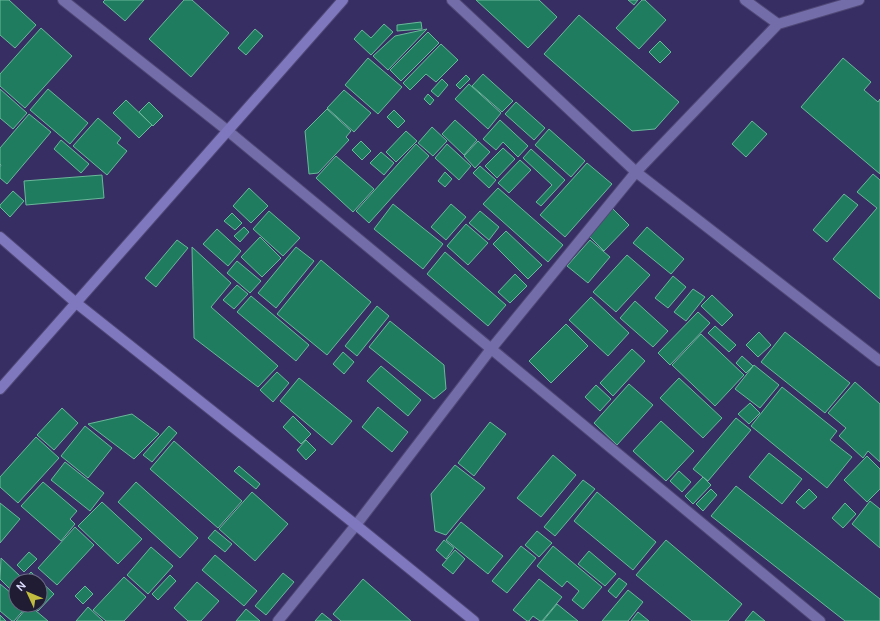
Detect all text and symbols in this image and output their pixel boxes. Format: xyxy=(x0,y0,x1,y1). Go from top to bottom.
north arrow xyxy=(8,573,48,613)
text: N xyxy=(13,578,29,594)

